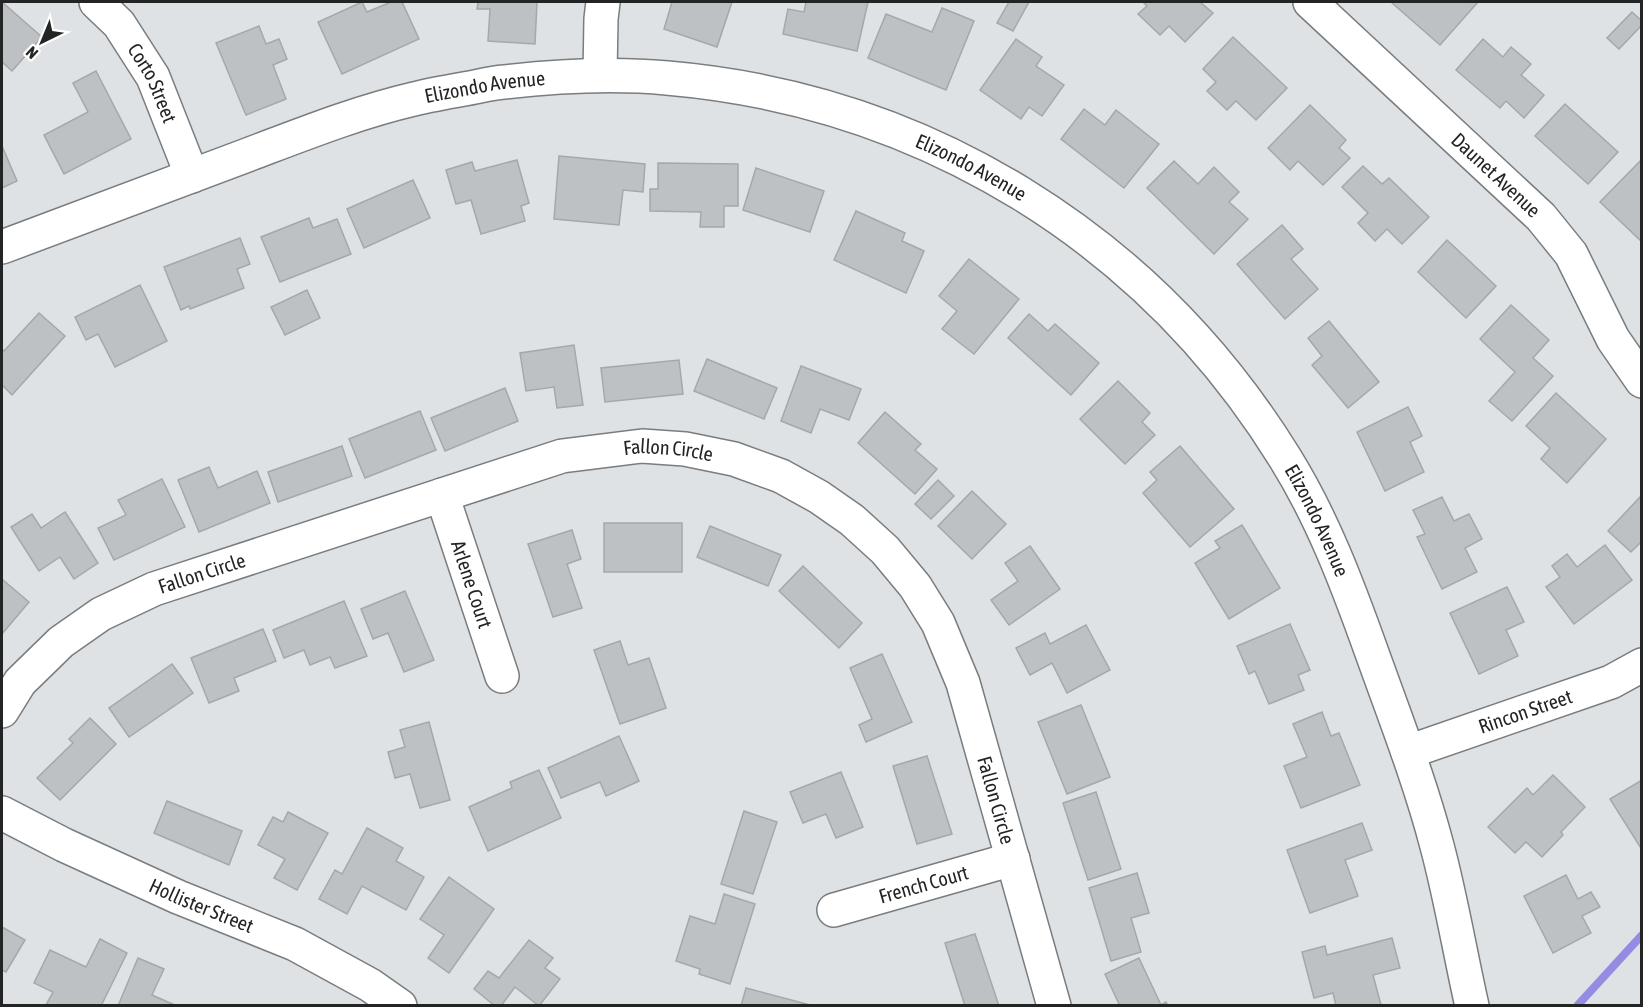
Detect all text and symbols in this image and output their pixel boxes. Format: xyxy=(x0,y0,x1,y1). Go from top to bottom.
north arrow xyxy=(12,12,72,72)
street label: Corto Street xyxy=(123,39,182,126)
text: N xyxy=(22,43,41,63)
street label: Elizondo Avenue xyxy=(422,66,546,107)
street label: Daunet Avenue xyxy=(1447,128,1545,222)
street label: Elizondo Avenue xyxy=(912,129,1031,205)
street label: Fallon Circle xyxy=(622,434,715,465)
street label: Elizondo Avenue xyxy=(1280,460,1354,580)
street label: Arlene Court xyxy=(447,537,497,631)
street label: Fallon Circle xyxy=(155,548,248,598)
street label: Rincon Street xyxy=(1475,684,1575,738)
street label: Fallon Circle xyxy=(973,753,1020,847)
street label: French Court xyxy=(876,860,971,908)
street label: Hollister Street xyxy=(146,873,257,937)

